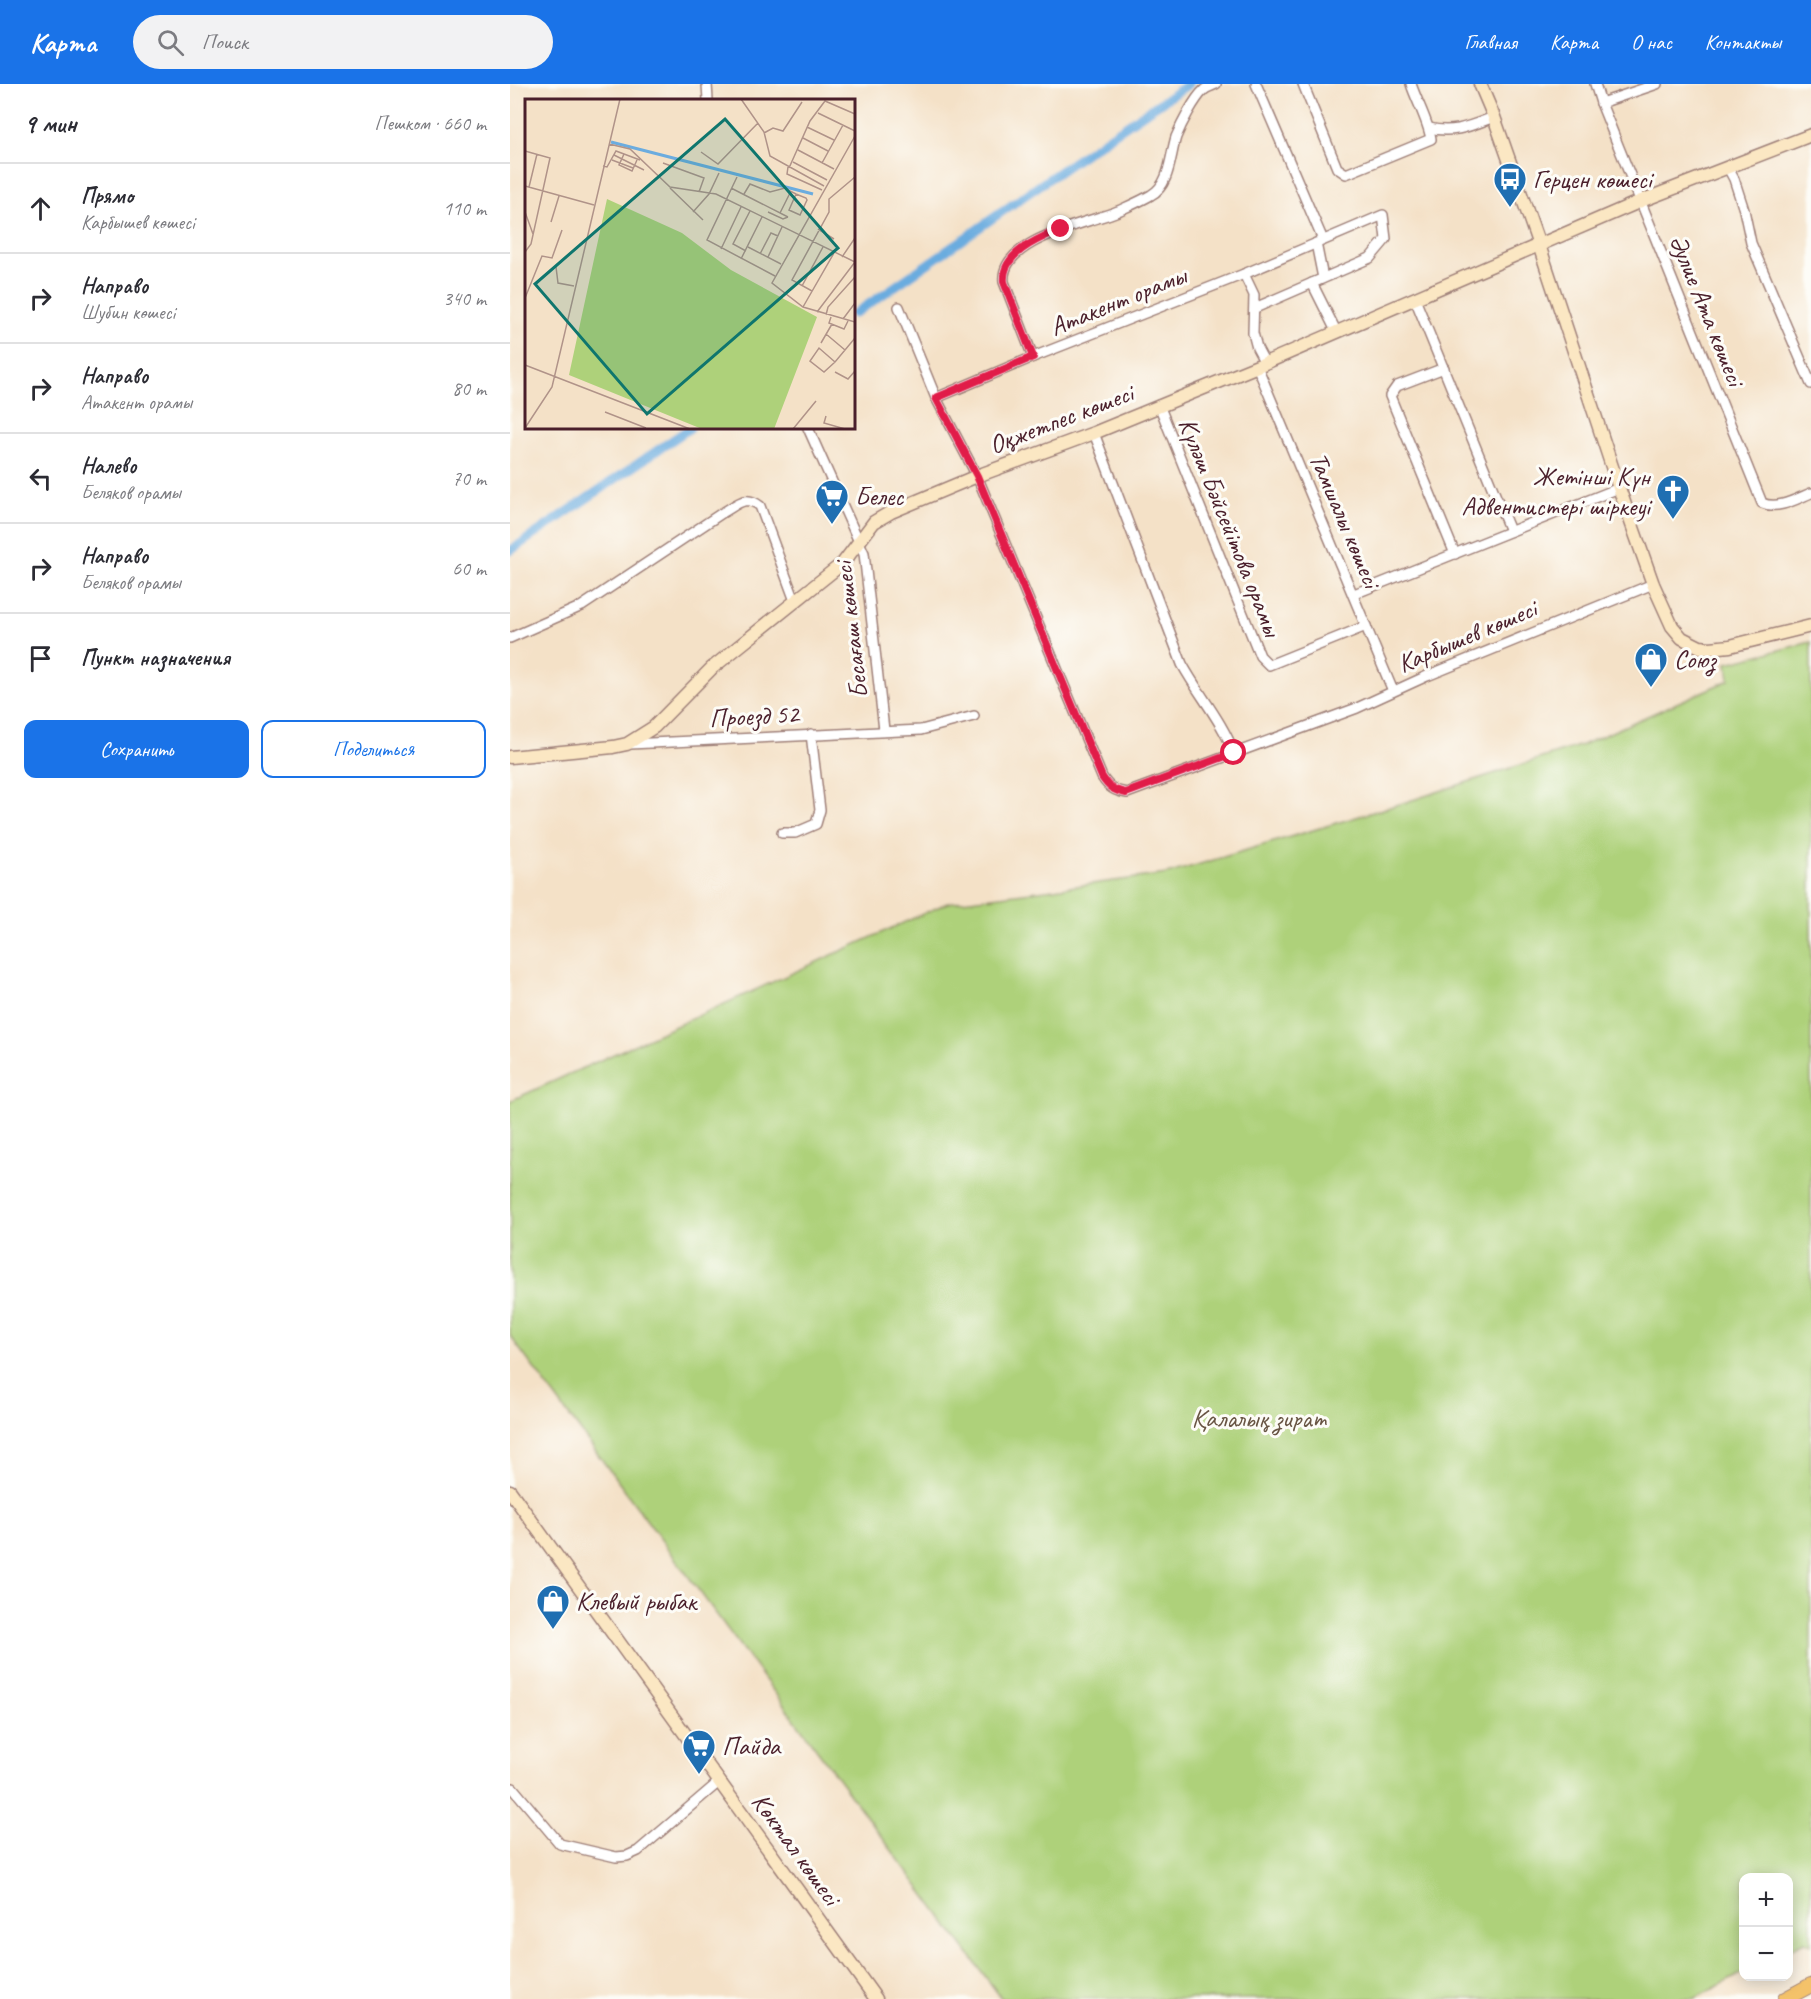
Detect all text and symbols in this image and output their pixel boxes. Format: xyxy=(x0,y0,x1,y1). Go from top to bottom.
search box xyxy=(133,15,553,69)
text: Карта xyxy=(30,25,97,60)
icon: search xyxy=(154,26,187,59)
text: Поиск xyxy=(202,28,248,56)
text: Главная xyxy=(1464,29,1517,55)
text: Карта xyxy=(1550,29,1598,55)
text: О нас xyxy=(1631,29,1672,55)
text: Контакты xyxy=(1705,29,1781,55)
inset map xyxy=(525,99,855,429)
text: 9 мин xyxy=(24,107,77,140)
text: Пешком · 660 m xyxy=(374,111,486,136)
bus stop icon: Герцен көшесі xyxy=(1492,161,1528,208)
place label: Герцен көшесі xyxy=(1533,163,1655,196)
text: Прямо xyxy=(81,182,133,210)
icon: ahead xyxy=(24,192,57,225)
text: 110 m xyxy=(443,196,486,221)
text: Карбышев көшесі xyxy=(81,210,195,235)
route end xyxy=(1047,215,1073,241)
street label: Әулие Ата көшесі xyxy=(1662,230,1753,393)
street label: Атакент орамы xyxy=(1045,258,1193,343)
text: Направо xyxy=(81,272,148,300)
icon: right xyxy=(24,282,57,315)
text: 340 m xyxy=(443,286,486,311)
text: Шубин көшесі xyxy=(81,300,175,325)
text: Направо xyxy=(81,362,148,390)
icon: right xyxy=(24,372,57,405)
street label: Оқжетпес көшесі xyxy=(984,375,1141,462)
text: 80 m xyxy=(452,376,486,401)
text: Атакент орамы xyxy=(81,390,192,415)
street label: Күләш Бәйсейітова орамы xyxy=(1171,413,1290,643)
street label: Тамшалы көшесі xyxy=(1302,447,1390,596)
text: Налево xyxy=(81,452,137,480)
place label: Жетінші Күн Адвентистері шіркеуі xyxy=(1461,460,1653,523)
icon: left xyxy=(24,462,57,495)
text: 70 m xyxy=(452,466,486,491)
church icon: Жетінші Күн Адвентистері шіркеуі xyxy=(1655,473,1691,520)
supermarket icon: Белес xyxy=(814,478,850,525)
text: Беляков орамы xyxy=(81,480,181,505)
place label: Белес xyxy=(855,480,904,513)
text: Направо xyxy=(81,542,148,570)
icon: right xyxy=(24,552,57,585)
text: 60 m xyxy=(452,556,486,581)
street label: Бесағаш көшесі xyxy=(826,557,876,700)
text: Беляков орамы xyxy=(81,570,181,595)
street label: Карбышев көшесі xyxy=(1393,591,1544,680)
shop icon: Союз xyxy=(1633,641,1669,688)
icon: arrive xyxy=(24,642,57,675)
place label: Союз xyxy=(1674,643,1717,677)
text: Пункт назначения xyxy=(81,644,230,672)
street label: Проезд 52 xyxy=(709,697,802,735)
button: Сохранить xyxy=(24,720,249,778)
button: Поделиться xyxy=(261,720,486,778)
route start xyxy=(1220,739,1246,765)
park label: Қалалық зират xyxy=(1192,1402,1328,1436)
shop icon: Клевый рыбак xyxy=(535,1583,571,1630)
place label: Клевый рыбак xyxy=(576,1585,699,1618)
supermarket icon: Пайда xyxy=(681,1728,717,1775)
place label: Пайда xyxy=(722,1730,782,1763)
street label: Көктал көшесі xyxy=(744,1786,850,1914)
map controls xyxy=(1739,1873,1793,1981)
button: + xyxy=(1739,1873,1793,1927)
button: − xyxy=(1739,1927,1793,1981)

